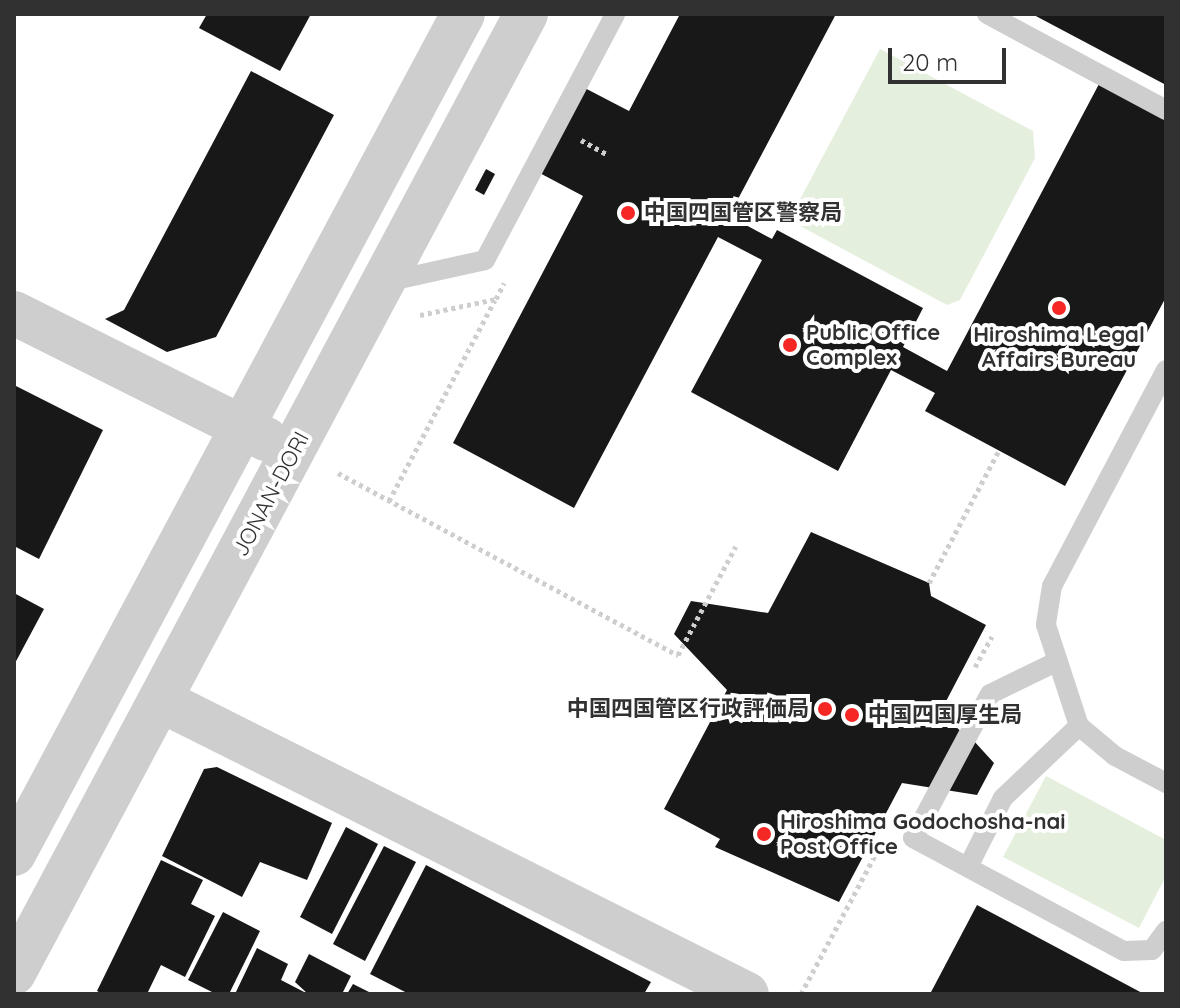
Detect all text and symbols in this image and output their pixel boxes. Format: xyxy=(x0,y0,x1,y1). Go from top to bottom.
scale bar xyxy=(892,32,1010,82)
text: 20 m xyxy=(902,47,958,77)
place label: 中国四国管区警察局 xyxy=(644,200,842,226)
marker: 中国四国管区警察局 xyxy=(619,204,637,222)
marker: Hiroshima Legal Affairs Bureau xyxy=(1050,299,1068,317)
place label: Public Office Complex xyxy=(806,319,940,370)
place label: Hiroshima Legal Affairs Bureau xyxy=(973,321,1145,372)
marker: Public Office Complex xyxy=(781,336,799,354)
street label: JONAN-DORI xyxy=(227,427,315,561)
place label: 中国四国管区行政評価局 xyxy=(567,696,809,722)
marker: 中国四国管区行政評価局 xyxy=(816,700,834,718)
place label: 中国四国厚生局 xyxy=(868,702,1022,728)
marker: 中国四国厚生局 xyxy=(843,706,861,724)
place label: Hiroshima Godochosha-nai Post Office xyxy=(780,808,1066,860)
marker: Hiroshima Godochosha-nai Post Office xyxy=(755,825,773,843)

